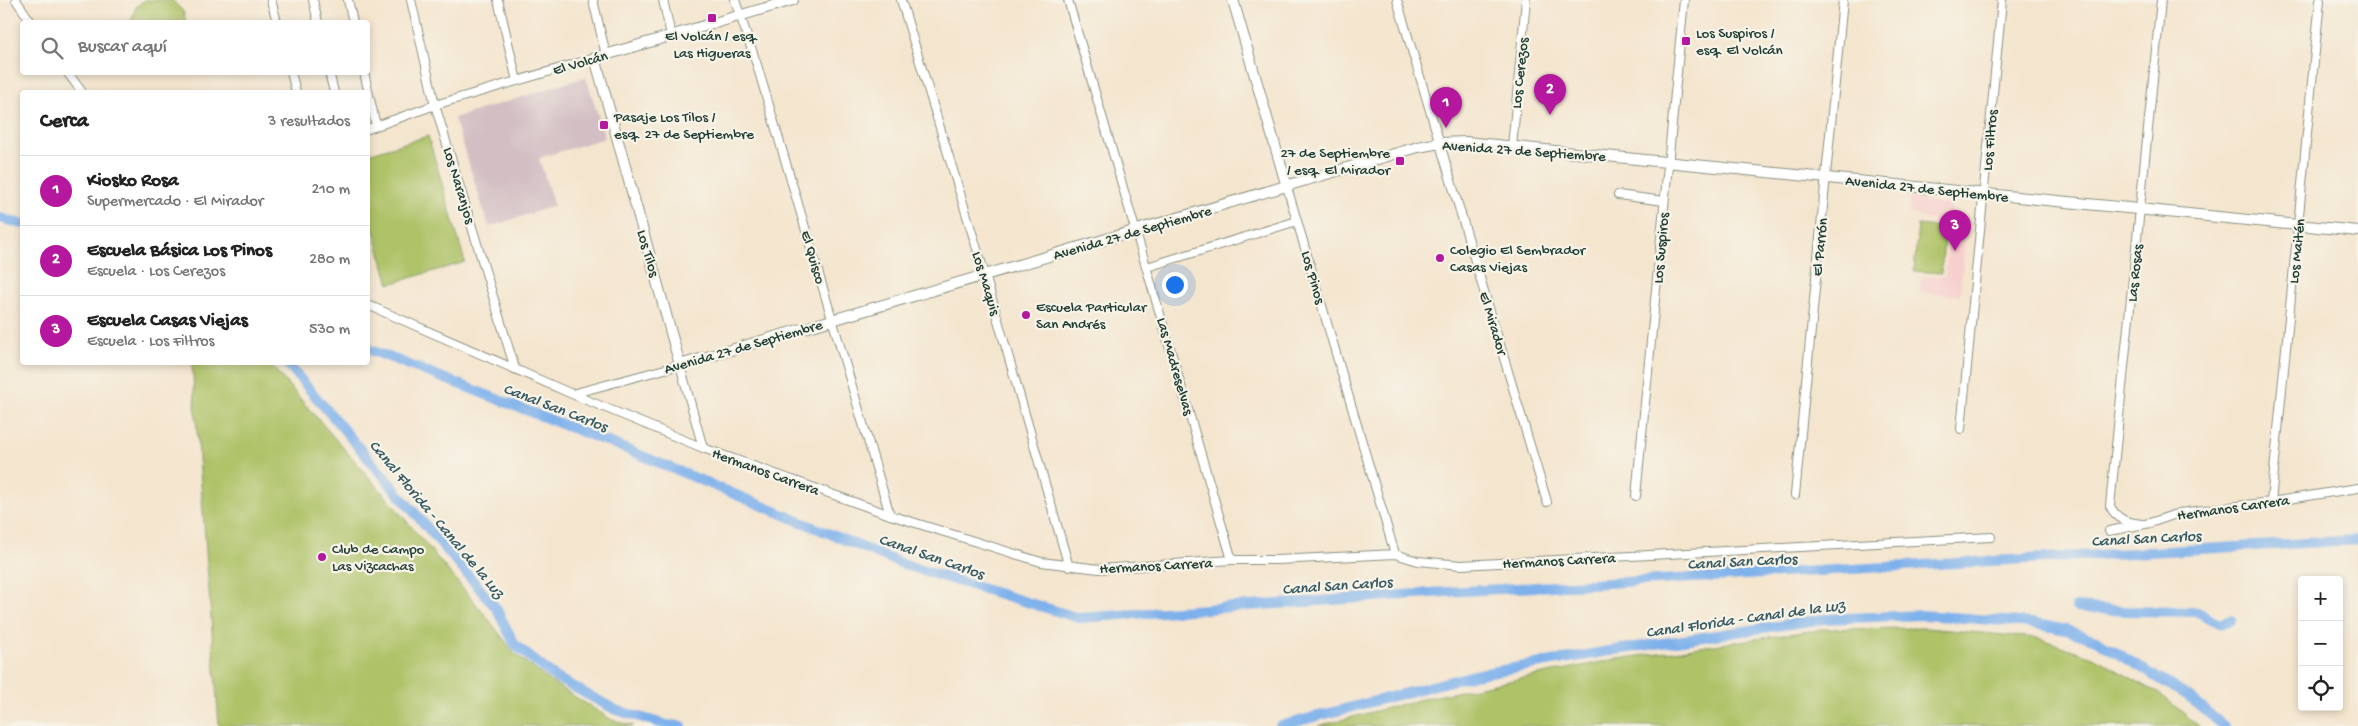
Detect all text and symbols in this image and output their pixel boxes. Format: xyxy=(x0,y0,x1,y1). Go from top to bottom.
marker: El Volcán / esq. Las Higueras xyxy=(706,12,718,24)
search box xyxy=(20,20,370,75)
place label: Los Suspiros / esq. El Volcán xyxy=(1696,25,1783,60)
place label: El Volcán / esq. Las Higueras xyxy=(665,28,759,63)
icon: search xyxy=(38,34,66,62)
marker: Los Suspiros / esq. El Volcán xyxy=(1680,35,1692,47)
text: Buscar aquí xyxy=(78,36,167,59)
street label: Los Cerezos xyxy=(1508,36,1534,110)
street label: El Volcán xyxy=(551,48,610,80)
pin: 2 xyxy=(1534,74,1566,115)
pin: 1 xyxy=(1430,87,1462,128)
street label: Los Filtros xyxy=(1979,108,2003,172)
place label: Pasaje Los Tilos / esq. 27 de Septiembre xyxy=(613,109,754,144)
text: Cerca xyxy=(40,110,88,135)
text: 3 resultados xyxy=(268,113,350,132)
marker: Pasaje Los Tilos / esq. 27 de Septiembre xyxy=(598,119,610,131)
street label: Avenida 27 de Septiembre xyxy=(1442,137,1606,167)
street label: Los Naranjos xyxy=(438,145,478,226)
place label: 27 de Septiembre / esq. El Mirador xyxy=(1280,145,1392,180)
marker: 27 de Septiembre / esq. El Mirador xyxy=(1394,155,1406,167)
text: Kiosko Rosa xyxy=(87,170,179,193)
street label: Avenida 27 de Septiembre xyxy=(1844,172,2009,208)
text: 1 xyxy=(53,181,59,200)
text: 210 m xyxy=(311,181,350,200)
text: Supermercado · El Mirador xyxy=(87,193,263,212)
street label: Avenida 27 de Septiembre xyxy=(1051,203,1214,265)
pin: 3 xyxy=(1939,210,1971,251)
street label: Los Suspiros xyxy=(1650,211,1674,284)
street label: El Parrón xyxy=(1809,217,1833,277)
street label: Los Maitén xyxy=(2286,218,2310,285)
street label: Los Tilos xyxy=(632,228,662,280)
street label: El Quisco xyxy=(796,229,828,287)
text: Escuela Básica Los Pinos xyxy=(87,240,272,263)
place label: Colegio El Sembrador Casas Viejas xyxy=(1450,242,1587,277)
street label: Las Rosas xyxy=(2124,243,2148,303)
street label: Los Maquis xyxy=(967,249,1003,318)
street label: Los Pinos xyxy=(1296,249,1328,307)
text: 2 xyxy=(52,251,60,270)
text: 280 m xyxy=(309,251,350,270)
marker: Colegio El Sembrador Casas Viejas xyxy=(1434,252,1446,264)
text: Escuela · Los Cerezos xyxy=(87,263,225,282)
your location xyxy=(1162,272,1188,298)
street label: El Mirador xyxy=(1474,290,1511,359)
place label: Escuela Particular San Andrés xyxy=(1036,299,1148,334)
marker: Escuela Particular San Andrés xyxy=(1020,309,1032,321)
text: Escuela Casas Viejas xyxy=(87,310,248,333)
street label: Las Madreselvas xyxy=(1152,316,1197,418)
street label: Avenida 27 de Septiembre xyxy=(662,317,825,379)
text: 3 xyxy=(52,321,60,340)
text: 530 m xyxy=(309,321,350,340)
text: Escuela · Los Filtros xyxy=(87,333,215,352)
water label: Canal San Carlos xyxy=(500,381,611,439)
water label: Canal Florida - Canal de la Luz xyxy=(364,437,508,604)
street label: Hermanos Carrera xyxy=(709,445,822,501)
street label: Hermanos Carrera xyxy=(2176,492,2291,526)
water label: Canal San Carlos xyxy=(2091,528,2204,553)
water label: Canal San Carlos xyxy=(876,531,988,586)
place label: Club de Campo Las Vizcachas xyxy=(332,541,425,576)
street label: Hermanos Carrera xyxy=(1502,550,1617,574)
marker: Club de Campo Las Vizcachas xyxy=(316,551,328,563)
water label: Canal San Carlos xyxy=(1687,551,1800,576)
street label: Hermanos Carrera xyxy=(1099,555,1214,579)
water label: Canal San Carlos xyxy=(1282,574,1395,601)
map controls xyxy=(2298,576,2343,711)
button: + xyxy=(2298,576,2343,621)
water label: Canal Florida - Canal de la Luz xyxy=(1645,597,1847,644)
button: − xyxy=(2298,621,2343,666)
button: locate xyxy=(2298,666,2343,711)

